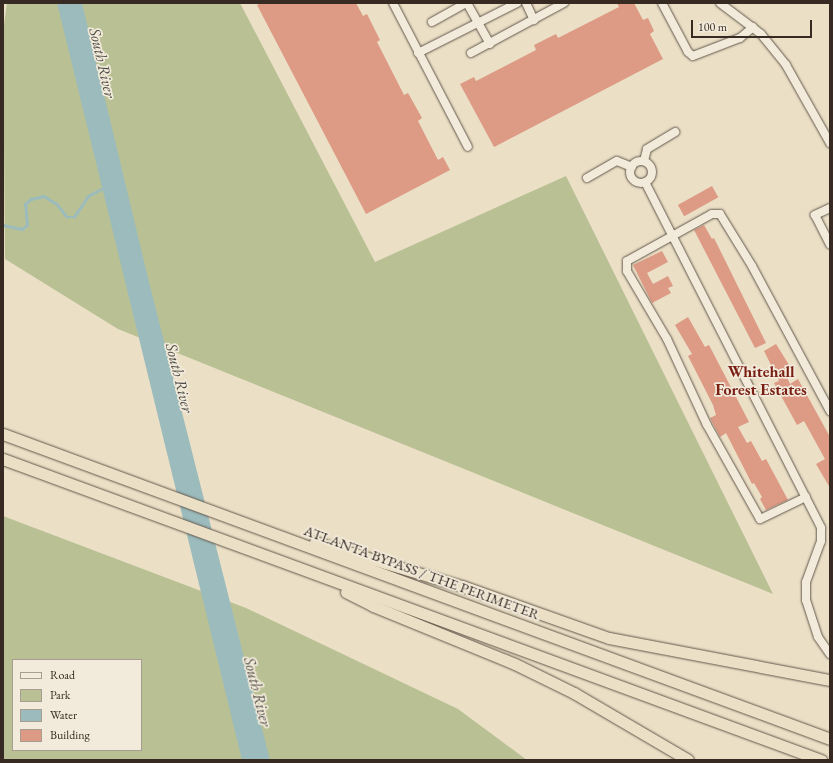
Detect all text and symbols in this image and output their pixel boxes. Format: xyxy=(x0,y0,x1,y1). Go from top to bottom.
scale bar xyxy=(693,12,814,38)
text: 100 m xyxy=(698,19,727,35)
water label: South River xyxy=(85,26,119,100)
water label: South River xyxy=(161,341,197,415)
district label: Whitehall Forest Estates xyxy=(715,362,807,400)
street label: ATLANTA BYPASS / THE PERIMETER xyxy=(301,521,543,623)
water label: South River xyxy=(239,655,275,729)
legend xyxy=(12,659,142,751)
text: Road xyxy=(50,667,75,683)
text: Park xyxy=(50,687,70,703)
text: Water xyxy=(50,707,77,723)
text: Building xyxy=(50,727,90,743)

